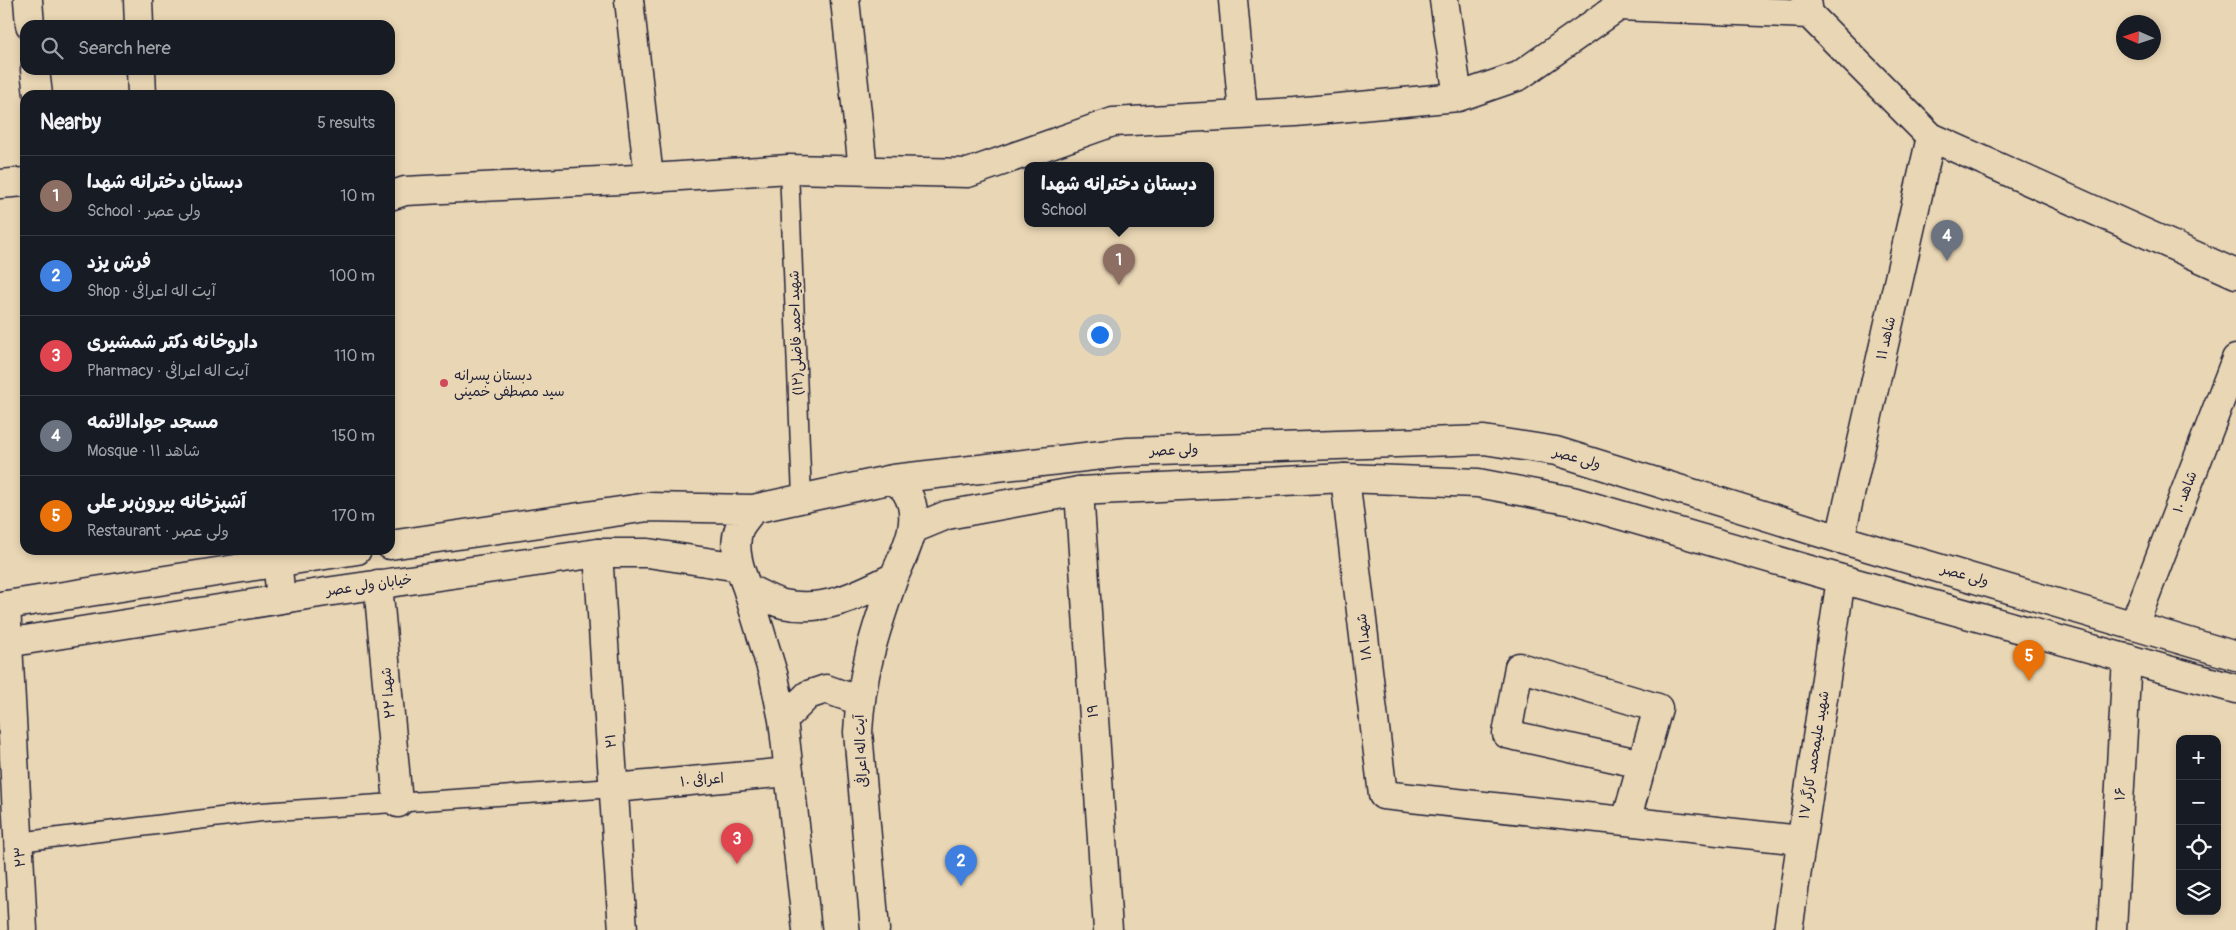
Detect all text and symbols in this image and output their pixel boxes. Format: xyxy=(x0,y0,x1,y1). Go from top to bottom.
north arrow xyxy=(2116,15,2161,60)
search box xyxy=(20,20,395,75)
icon: search xyxy=(38,34,66,62)
text: Search here xyxy=(78,36,171,60)
text: Nearby xyxy=(40,109,101,136)
text: 5 results xyxy=(317,113,375,133)
popup xyxy=(1024,162,1214,227)
text: دبستان دخترانه شهدا xyxy=(87,170,243,194)
text: دبستان دخترانه شهدا xyxy=(1041,172,1197,196)
text: 1 xyxy=(53,186,59,206)
text: 10 m xyxy=(340,186,375,206)
text: School xyxy=(1041,200,1087,220)
text: School · ولی عصر xyxy=(87,201,201,221)
pin: 4 xyxy=(1931,220,1963,261)
pin: 1 xyxy=(1103,244,1135,285)
text: فرش یزد xyxy=(87,250,151,274)
text: 2 xyxy=(52,266,60,286)
text: 100 m xyxy=(329,266,375,286)
street label: شهید احمد فاضلی(۱۲) xyxy=(785,270,807,396)
text: Shop · آیت اله اعرافی xyxy=(87,281,216,301)
street label: شاهد ۱۱ xyxy=(1873,315,1899,361)
your location xyxy=(1087,322,1113,348)
text: داروخانه دکتر شمشیری xyxy=(87,330,258,354)
text: 3 xyxy=(52,346,60,366)
text: 110 m xyxy=(334,346,375,366)
text: Pharmacy · آیت اله اعرافی xyxy=(87,361,249,381)
place label: دبستان پسرانه سید مصطفی خمینی xyxy=(454,367,565,400)
marker: دبستان پسرانه سید مصطفی خمینی xyxy=(438,377,450,389)
text: مسجد جوادالائمه xyxy=(87,410,219,434)
text: 4 xyxy=(51,426,61,446)
text: 150 m xyxy=(331,426,375,446)
text: Mosque · شاهد ۱۱ xyxy=(87,441,200,461)
street label: ولی عصر xyxy=(1148,441,1199,459)
street label: ولی عصر xyxy=(1550,443,1603,473)
street label: شاهد ۱۰ xyxy=(2169,469,2201,515)
text: آشپزخانه بیرون‌بر علی xyxy=(87,490,246,514)
text: 5 xyxy=(52,506,60,526)
text: 170 m xyxy=(332,506,375,526)
text: Restaurant · ولی عصر xyxy=(87,521,229,541)
street label: ولی عصر xyxy=(1938,560,1991,590)
street label: خیابان ولی عصر xyxy=(324,571,413,600)
street label: شهدا ۱۸ xyxy=(1353,612,1375,662)
pin: 5 xyxy=(2013,640,2045,681)
street label: شهدا ۲۲ xyxy=(377,667,399,719)
street label: شهید علیمحمد کارگر ۱۷ xyxy=(1795,690,1833,820)
street label: ۱۹ xyxy=(1084,703,1102,719)
street label: آیت اله اعرافی xyxy=(850,714,871,788)
street label: ۲۱ xyxy=(602,733,620,749)
map controls xyxy=(2176,735,2221,915)
button: + xyxy=(2176,735,2221,780)
street label: اعرافی ۱۰ xyxy=(679,769,725,790)
button: − xyxy=(2176,780,2221,825)
street label: ۱۶ xyxy=(2111,787,2129,801)
pin: 3 xyxy=(721,823,753,864)
button: locate xyxy=(2176,825,2221,870)
pin: 2 xyxy=(945,845,977,886)
street label: ۲۳ xyxy=(11,846,29,868)
button: layers xyxy=(2176,870,2221,915)

